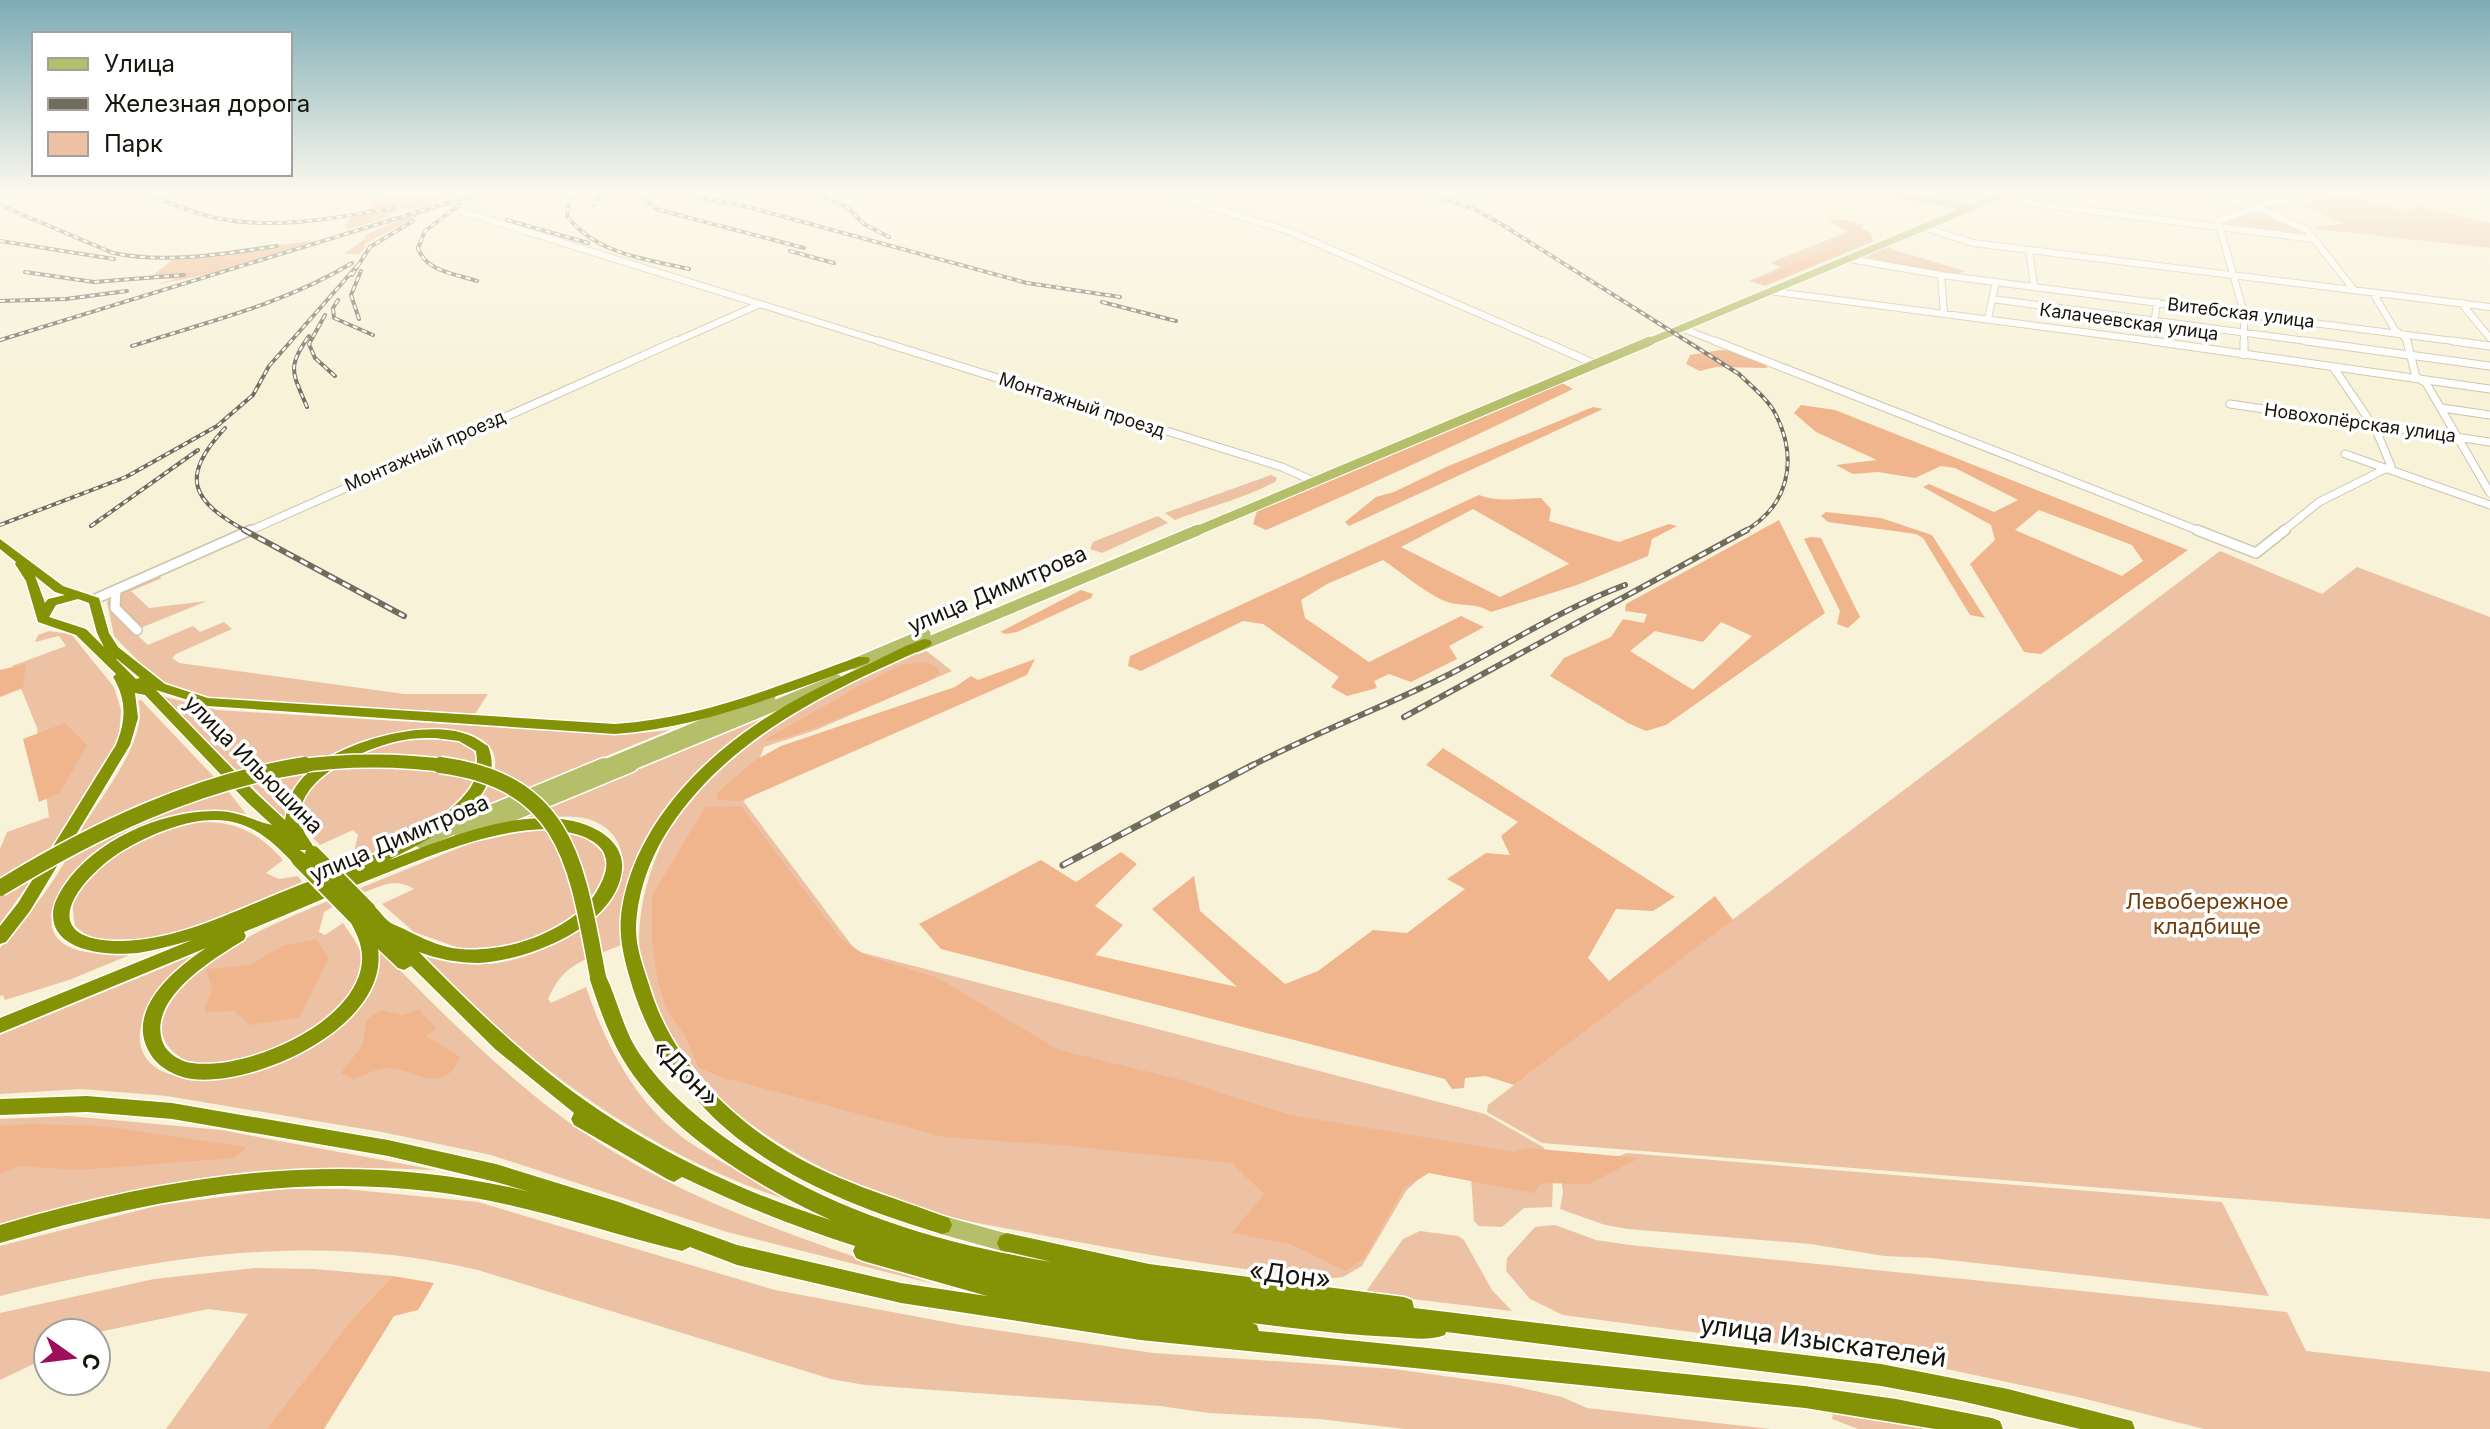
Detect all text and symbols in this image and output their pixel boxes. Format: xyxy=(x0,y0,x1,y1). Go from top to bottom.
legend xyxy=(32,32,292,176)
text: Улица xyxy=(104,49,175,78)
text: Железная дорога xyxy=(104,89,310,118)
text: Парк xyxy=(104,129,163,158)
street label: Витебская улица xyxy=(2166,293,2316,332)
street label: Калачеевская улица xyxy=(2038,299,2220,344)
street label: Монтажный проезд xyxy=(996,368,1168,441)
street label: Новохопёрская улица xyxy=(2263,399,2457,446)
street label: Монтажный проезд xyxy=(341,406,508,495)
street label: улица Димитрова xyxy=(904,540,1090,638)
street label: улица Ильюшина xyxy=(179,689,329,839)
street label: улица Димитрова xyxy=(306,789,492,887)
park label: Левобережное кладбище xyxy=(2125,888,2289,939)
street label: «Дон» xyxy=(647,1032,726,1113)
street label: «Дон» xyxy=(1247,1254,1333,1295)
street label: улица Изыскателей xyxy=(1698,1308,1948,1373)
north arrow xyxy=(32,1317,112,1397)
text: С xyxy=(77,1351,106,1373)

